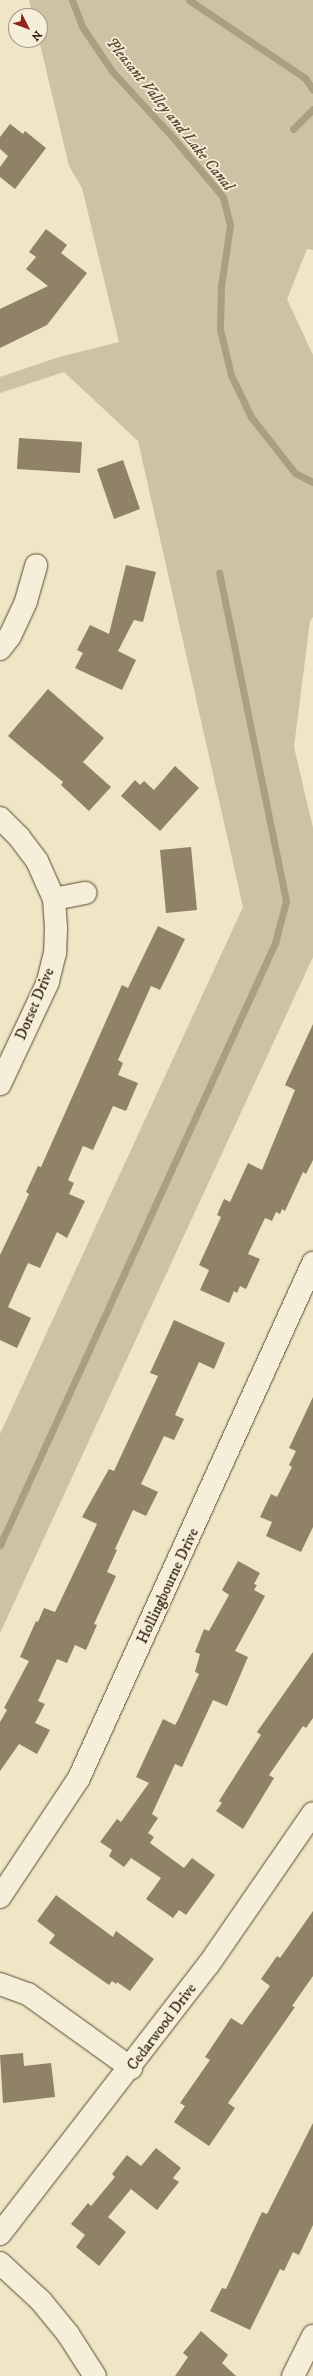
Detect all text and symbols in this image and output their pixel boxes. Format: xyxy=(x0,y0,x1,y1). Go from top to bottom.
north arrow xyxy=(8,8,48,48)
text: N xyxy=(28,27,44,43)
water label: Pleasant Valley and Lake Canal xyxy=(102,33,238,195)
street label: Dorset Drive xyxy=(12,965,58,1043)
street label: Hollingbourne Drive xyxy=(133,1525,203,1647)
street label: Cedarwood Drive xyxy=(124,1980,200,2074)

